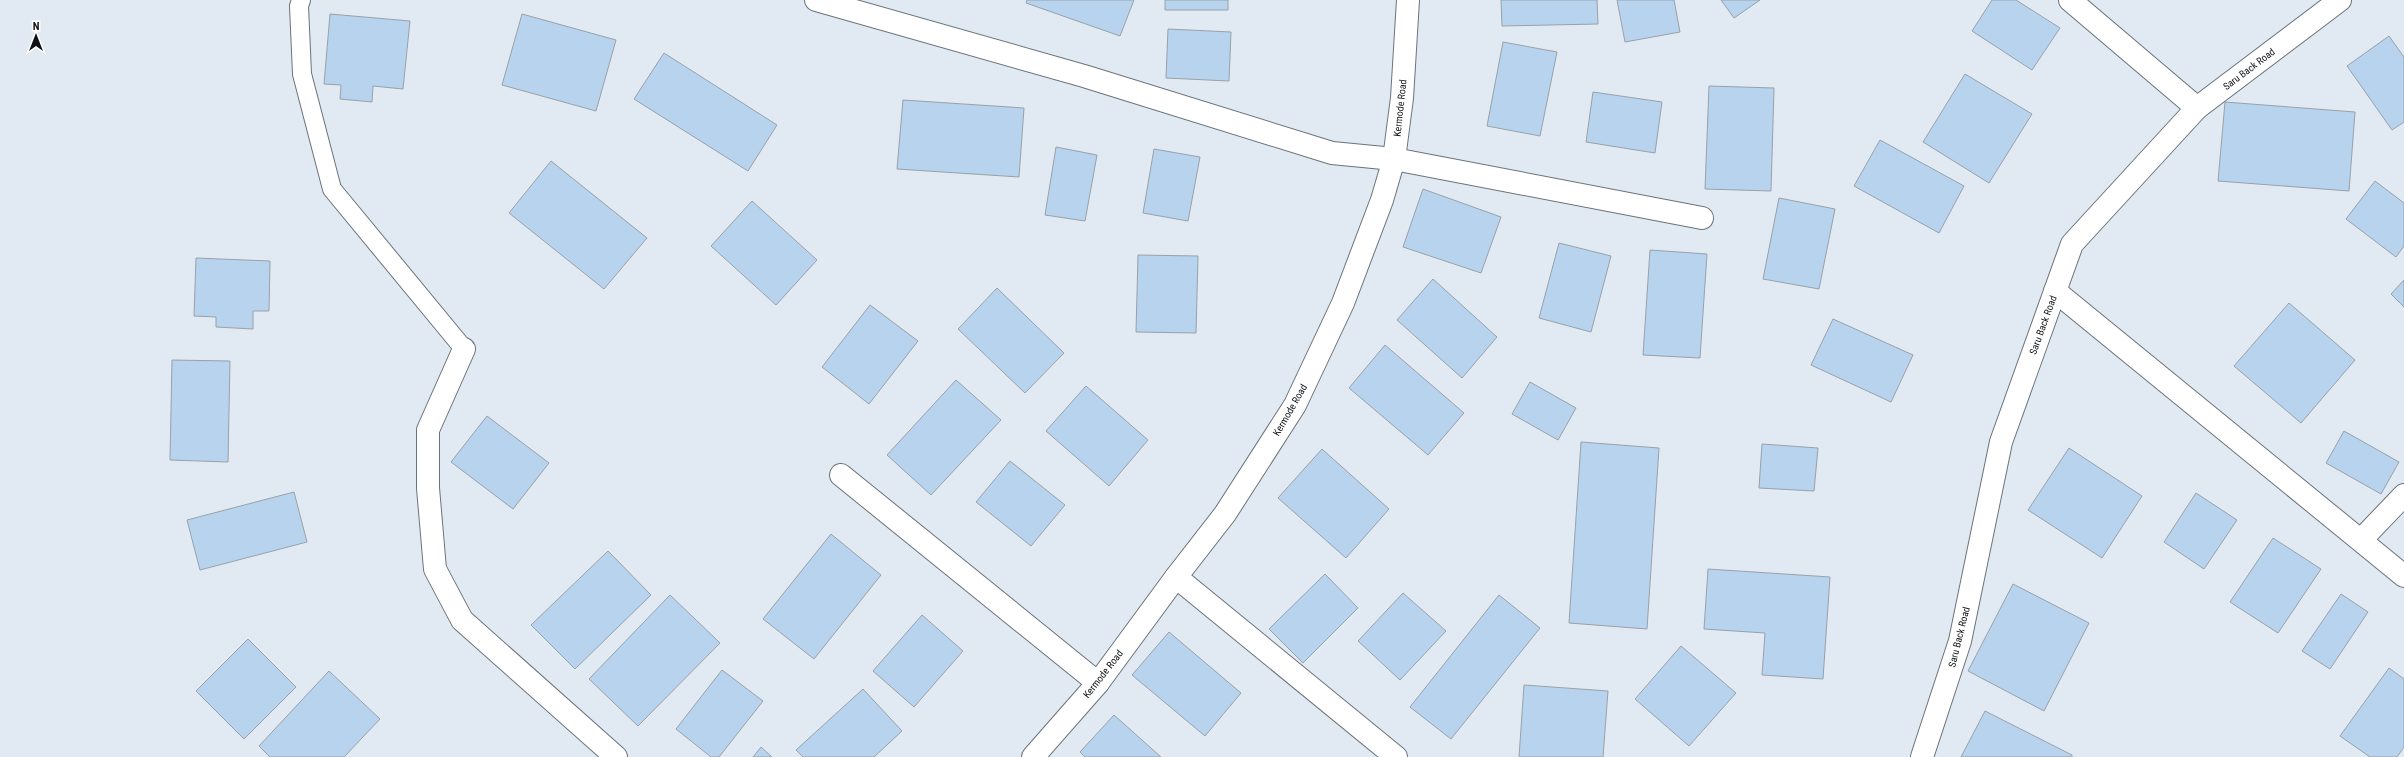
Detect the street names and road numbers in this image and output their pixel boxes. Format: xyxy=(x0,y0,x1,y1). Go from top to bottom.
street label: Saru Back Road xyxy=(2221,46,2277,92)
street label: Kermode Road xyxy=(1392,79,1408,137)
street label: Saru Back Road xyxy=(2027,294,2059,356)
street label: Kermode Road xyxy=(1271,382,1309,438)
street label: Saru Back Road xyxy=(1946,606,1972,668)
street label: Kermode Road xyxy=(1081,648,1125,700)

